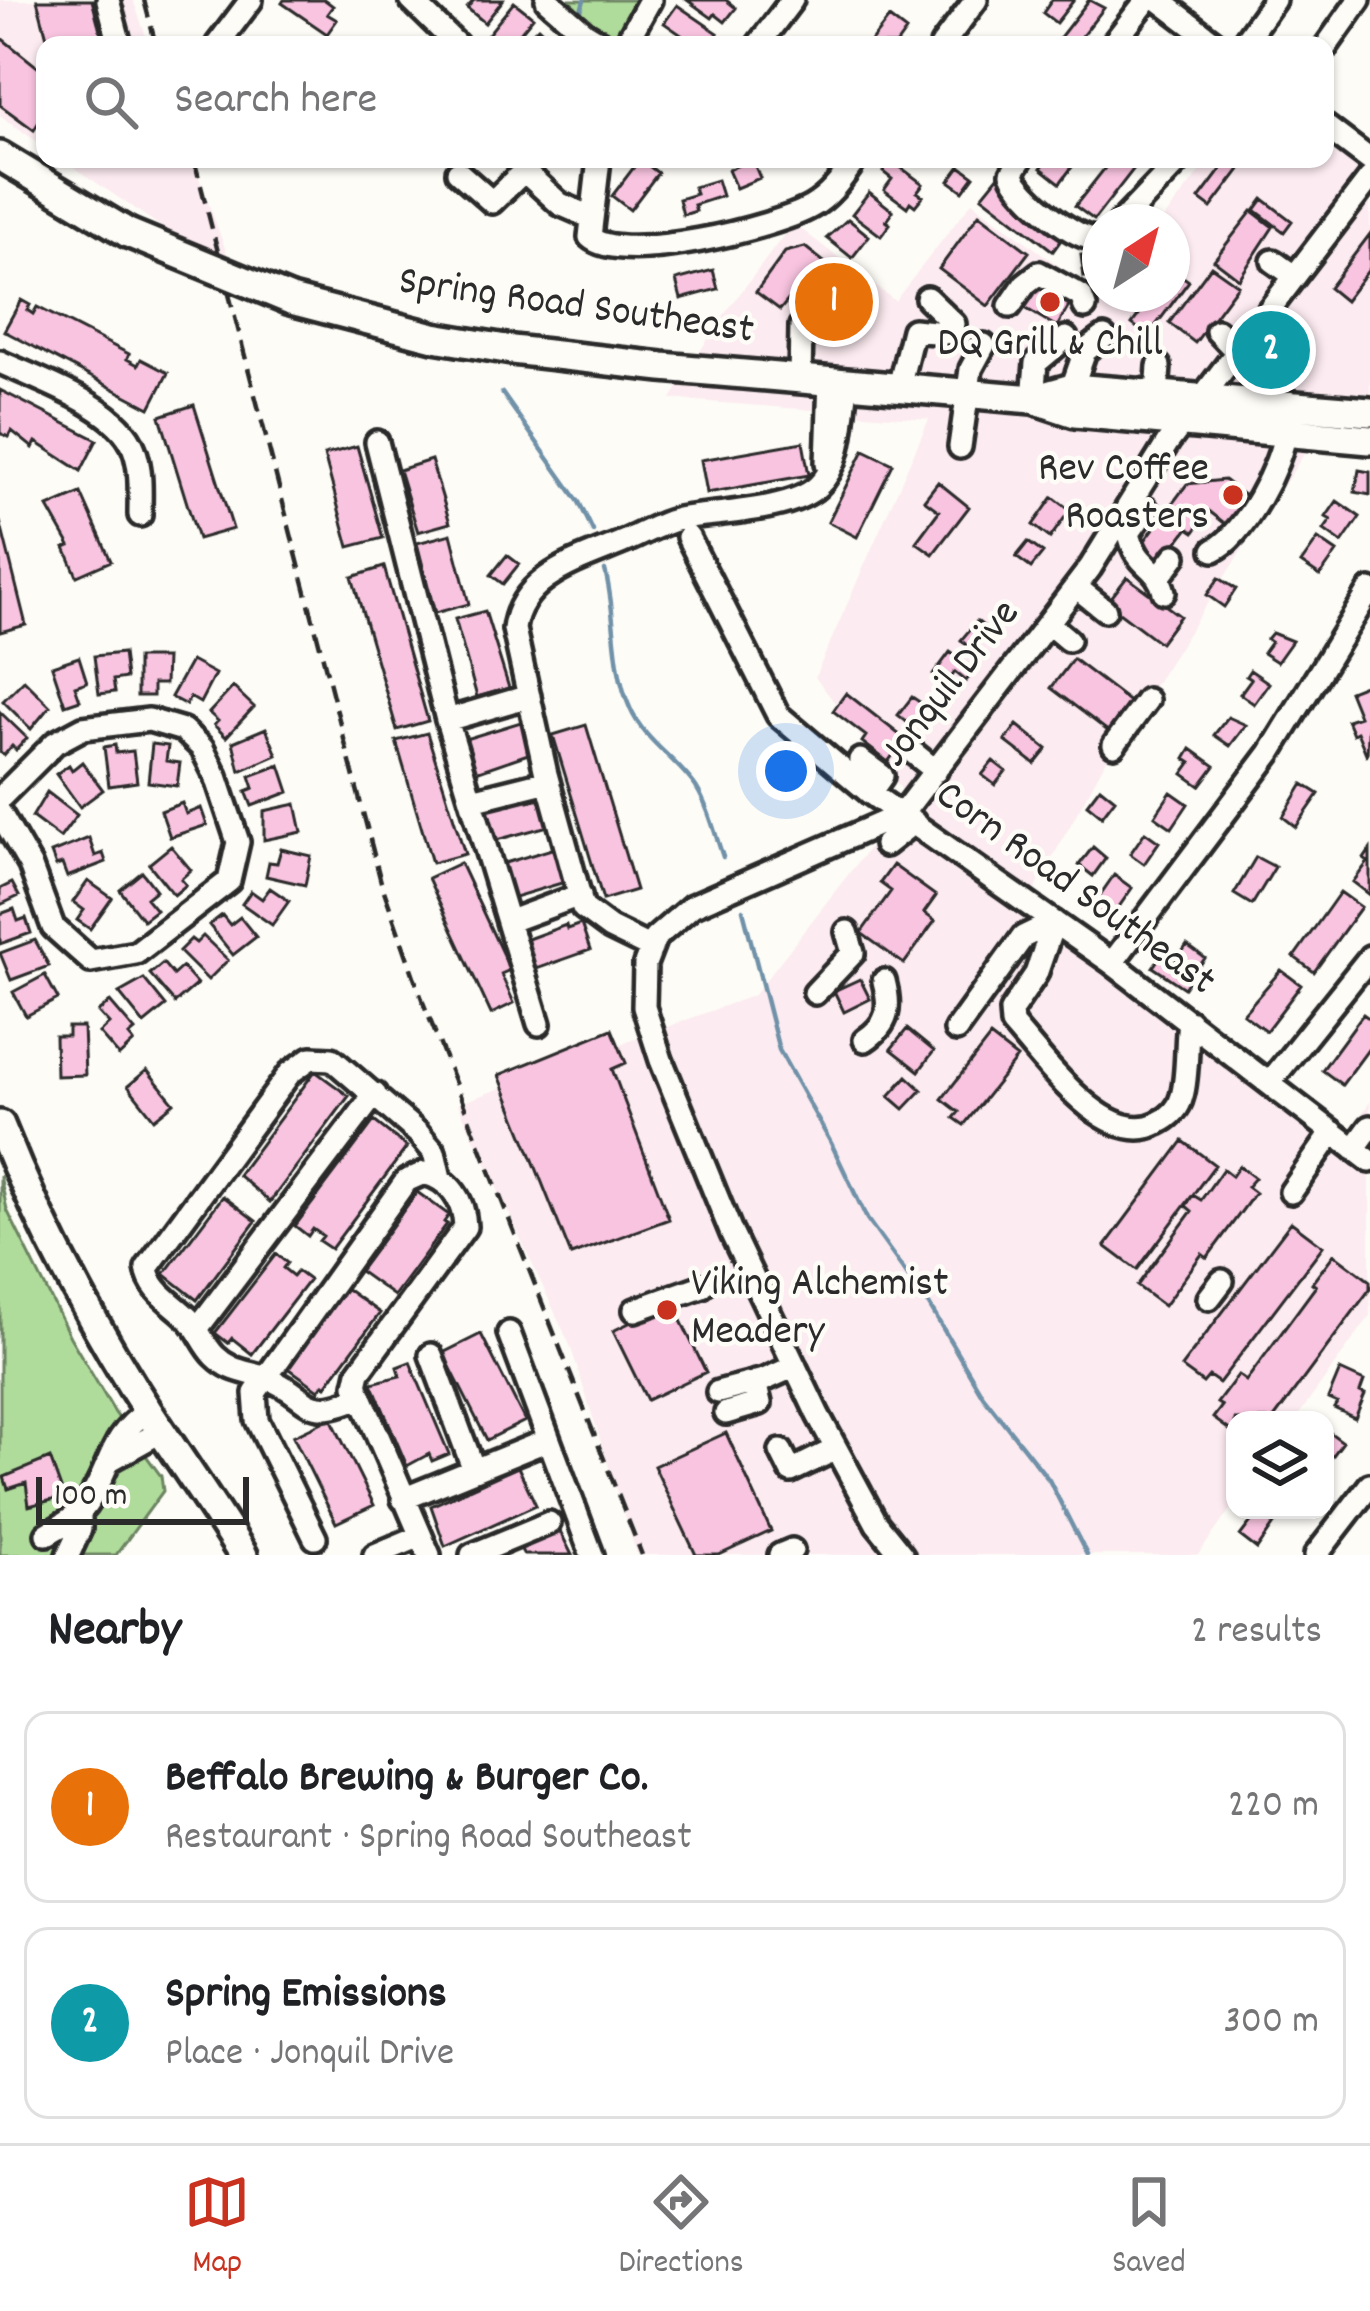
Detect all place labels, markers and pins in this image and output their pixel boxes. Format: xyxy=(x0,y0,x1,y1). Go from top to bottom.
pin: 1 xyxy=(795,257,873,347)
marker: DQ Grill & Chill xyxy=(1037,289,1063,315)
pin: 2 xyxy=(1232,305,1310,395)
place label: DQ Grill & Chill xyxy=(937,316,1163,376)
place label: Rev Coffee Roasters xyxy=(1038,441,1209,549)
marker: Rev Coffee Roasters xyxy=(1220,482,1246,508)
place label: Viking Alchemist Meadery xyxy=(691,1256,948,1364)
marker: Viking Alchemist Meadery xyxy=(654,1297,680,1323)

